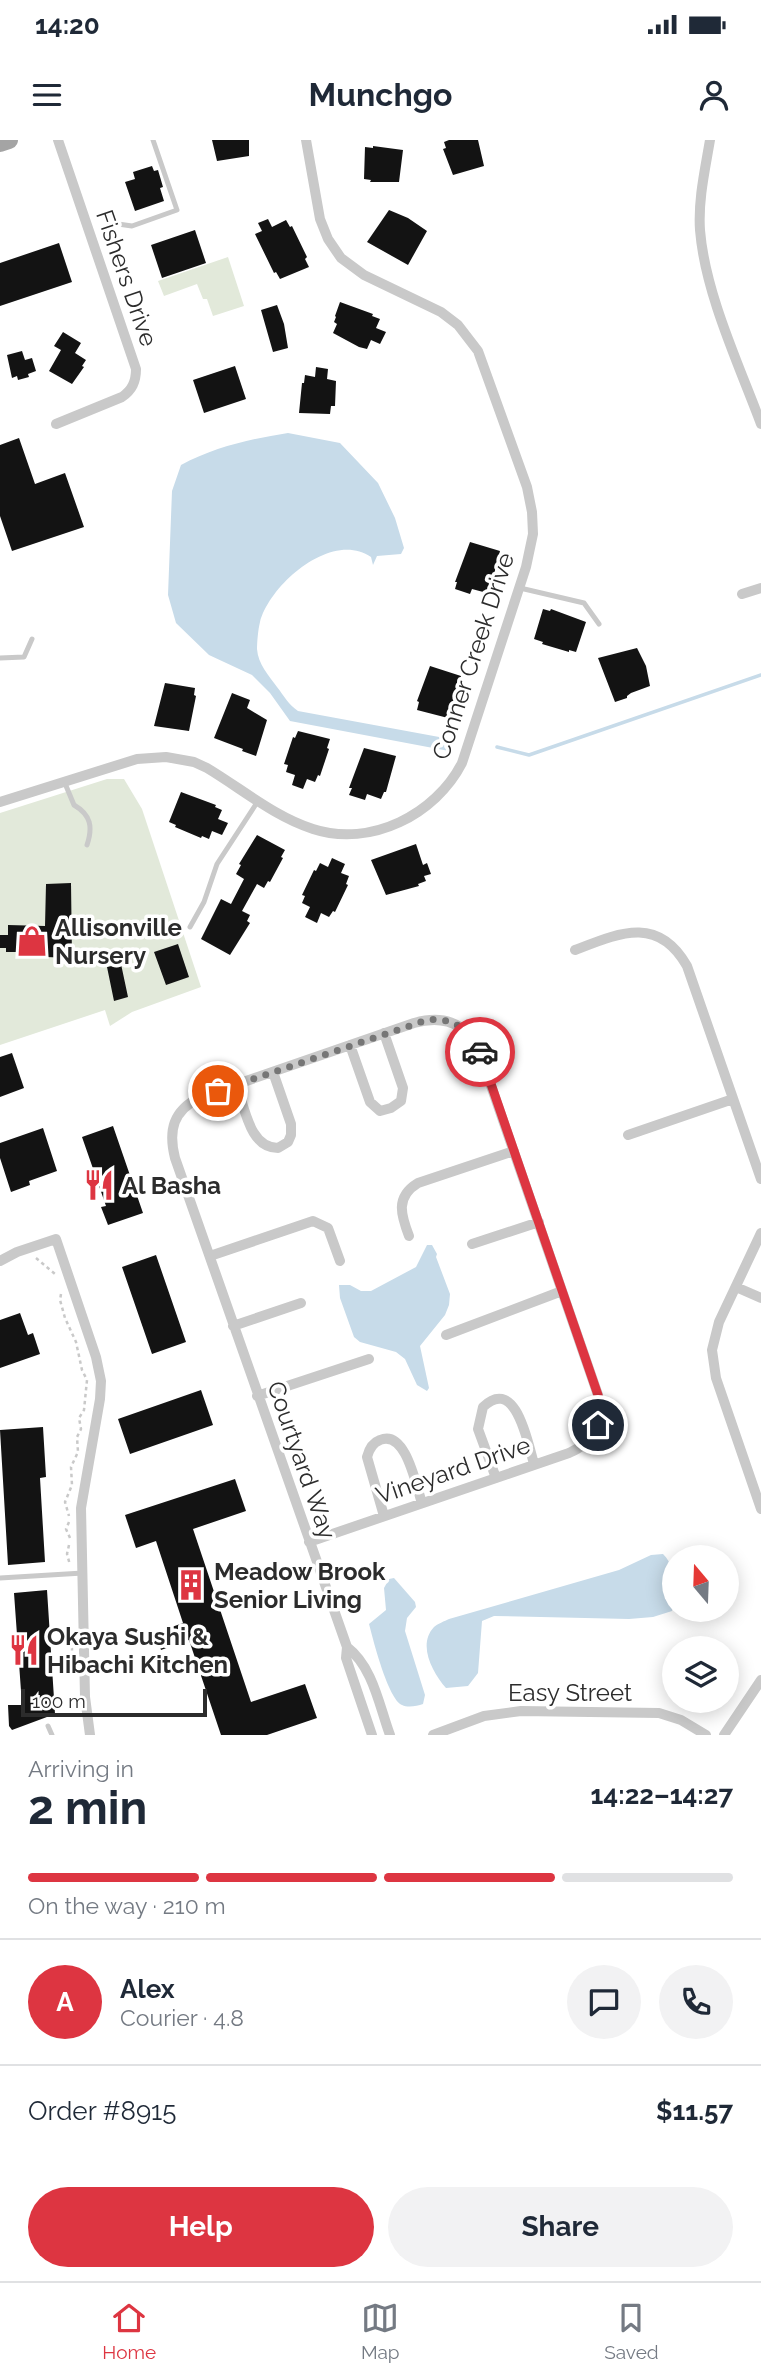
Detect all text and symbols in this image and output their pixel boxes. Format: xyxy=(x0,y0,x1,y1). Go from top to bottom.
text: 14:20 xyxy=(35,10,100,40)
icon: menu xyxy=(28,76,66,114)
text: Munchgo xyxy=(309,76,452,113)
icon: person xyxy=(695,76,733,114)
street label: Fishers Drive xyxy=(90,206,164,350)
street label: Conner Creek Drive xyxy=(426,549,520,763)
place label: Allisonville Nursery xyxy=(55,913,182,970)
shop icon: Allisonville Nursery xyxy=(15,924,49,958)
courier xyxy=(445,1017,515,1087)
icon: car xyxy=(461,1033,499,1071)
pin xyxy=(188,1061,248,1121)
icon: bag xyxy=(199,1072,237,1110)
restaurant icon: Al Basha xyxy=(82,1168,116,1202)
place label: Al Basha xyxy=(122,1171,221,1200)
street label: Courtyard Way xyxy=(261,1377,343,1543)
pin xyxy=(568,1395,628,1455)
icon: home xyxy=(579,1406,617,1444)
street label: Vineyard Drive xyxy=(372,1430,534,1510)
north arrow xyxy=(662,1545,738,1622)
map controls xyxy=(662,1545,739,1713)
place label: Meadow Brook Senior Living xyxy=(214,1557,386,1614)
building icon: Meadow Brook Senior Living xyxy=(174,1568,208,1602)
place label: Okaya Sushi & Hibachi Kitchen xyxy=(47,1622,228,1679)
restaurant icon: Okaya Sushi & Hibachi Kitchen xyxy=(7,1633,41,1667)
button: layers xyxy=(662,1636,739,1713)
street label: Easy Street xyxy=(508,1678,632,1707)
scale bar xyxy=(21,1686,206,1718)
text: 100 m xyxy=(32,1690,86,1712)
text: Arriving in xyxy=(28,1755,134,1782)
text: 14:22–14:27 xyxy=(591,1780,733,1810)
text: 2 min xyxy=(28,1781,147,1835)
text: On the way · 210 m xyxy=(28,1892,226,1919)
button: chat xyxy=(567,1965,641,2039)
button: phone xyxy=(659,1965,733,2039)
text: Alex xyxy=(120,1974,175,2004)
text: A xyxy=(56,1987,74,2017)
text: Courier · 4.8 xyxy=(120,2004,244,2031)
text: Order #8915 xyxy=(28,2096,176,2126)
text: $11.57 xyxy=(656,2096,733,2126)
button: Help xyxy=(28,2187,374,2267)
button: Share xyxy=(388,2187,733,2267)
tab: Home xyxy=(102,2299,156,2363)
tab: Map xyxy=(361,2299,400,2363)
tab: Saved xyxy=(604,2299,659,2363)

